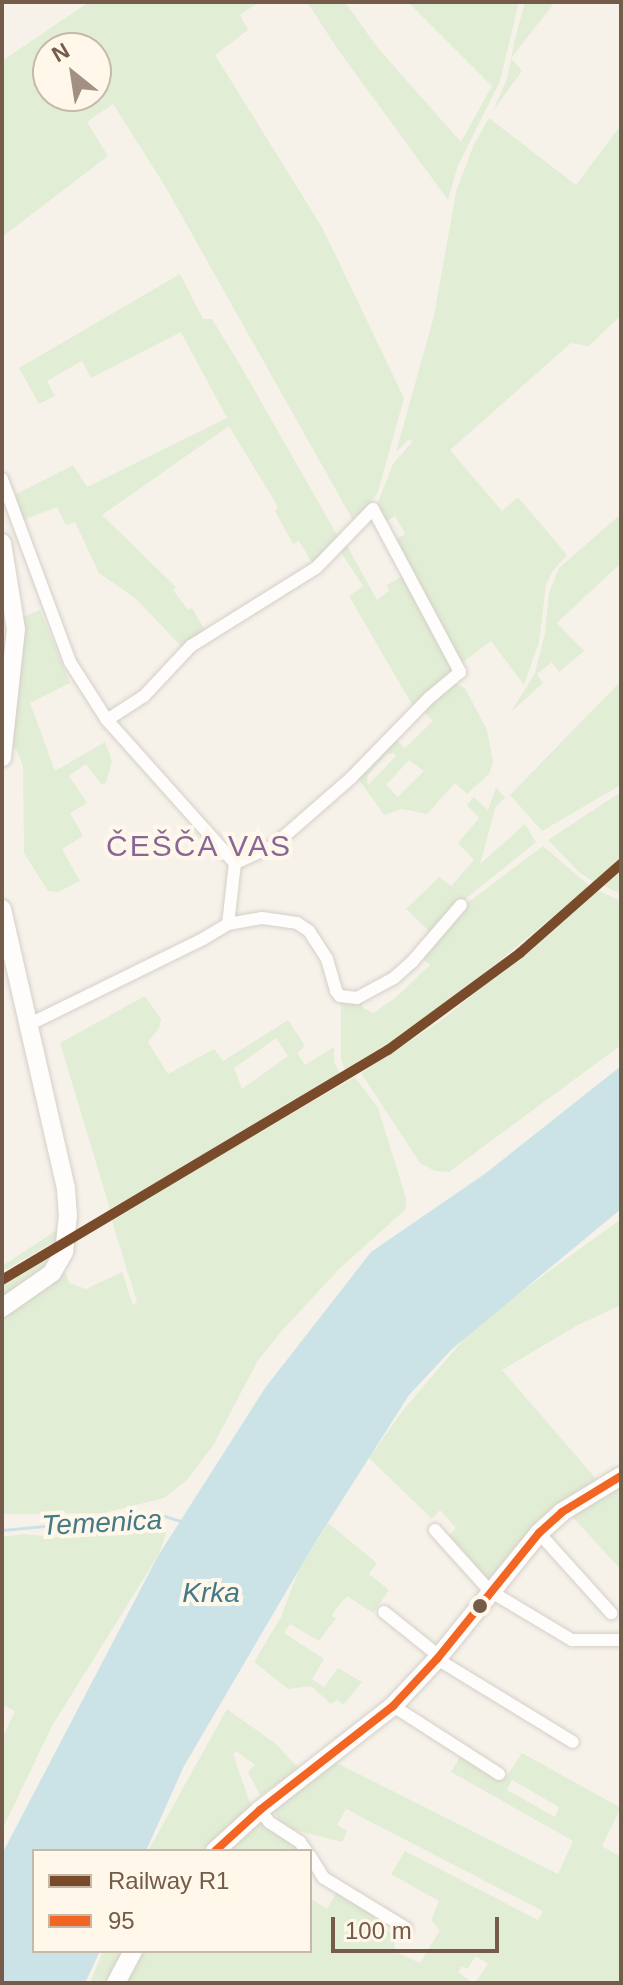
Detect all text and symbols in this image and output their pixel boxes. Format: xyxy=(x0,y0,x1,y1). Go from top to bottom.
north arrow xyxy=(32,32,112,112)
text: N xyxy=(48,38,74,67)
district label: ČEŠČA VAS xyxy=(105,828,293,864)
water label: Temenica xyxy=(41,1503,163,1543)
water label: Krka xyxy=(182,1576,240,1610)
unlabelled marker xyxy=(472,1598,488,1614)
legend xyxy=(32,1849,312,1953)
text: Railway R1 xyxy=(108,1867,229,1894)
scale bar xyxy=(335,1901,503,1951)
text: 95 xyxy=(108,1907,135,1934)
text: 100 m xyxy=(345,1917,412,1944)

